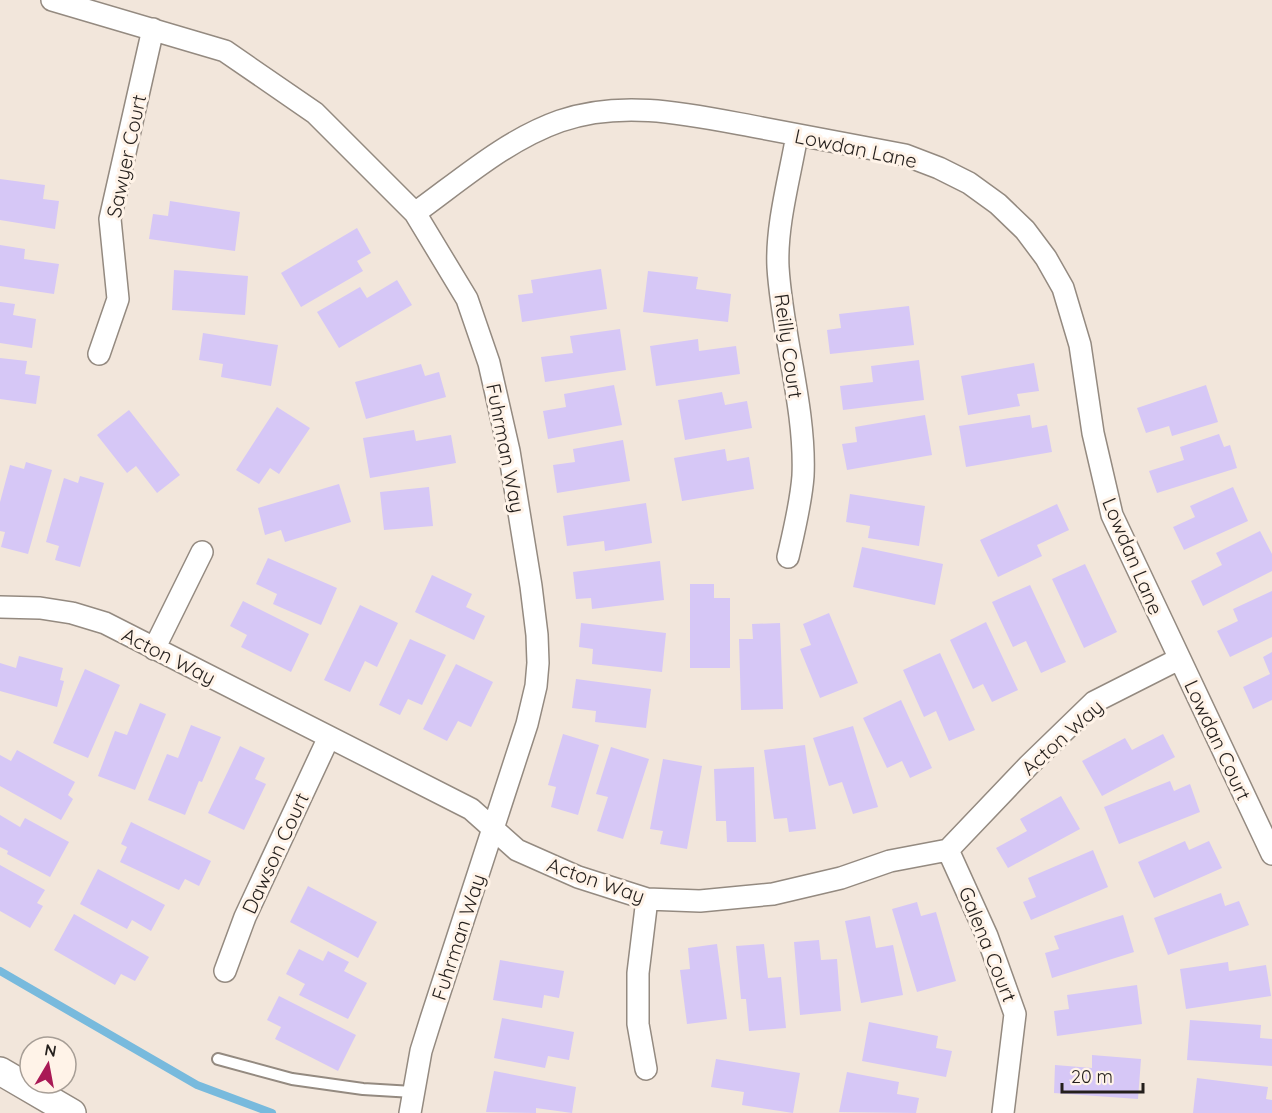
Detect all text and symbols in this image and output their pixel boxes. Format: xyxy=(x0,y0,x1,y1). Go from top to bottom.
street label: Sawyer Court xyxy=(101,92,151,220)
street label: Lowdan Lane xyxy=(792,123,920,173)
street label: Reilly Court xyxy=(769,292,809,400)
street label: Fuhrman Way xyxy=(481,381,531,515)
street label: Lowdan Lane xyxy=(1097,494,1169,618)
street label: Acton Way xyxy=(118,622,220,690)
street label: Lowdan Court xyxy=(1179,676,1257,804)
street label: Acton Way xyxy=(1016,694,1108,780)
street label: Dawson Court xyxy=(236,788,314,918)
street label: Acton Way xyxy=(544,852,648,908)
street label: Fuhrman Way xyxy=(426,871,490,1003)
street label: Galena Court xyxy=(954,883,1023,1006)
north arrow xyxy=(18,1035,78,1095)
text: N xyxy=(43,1039,58,1061)
scale bar xyxy=(1062,1056,1143,1094)
text: 20 m xyxy=(1071,1065,1113,1088)

